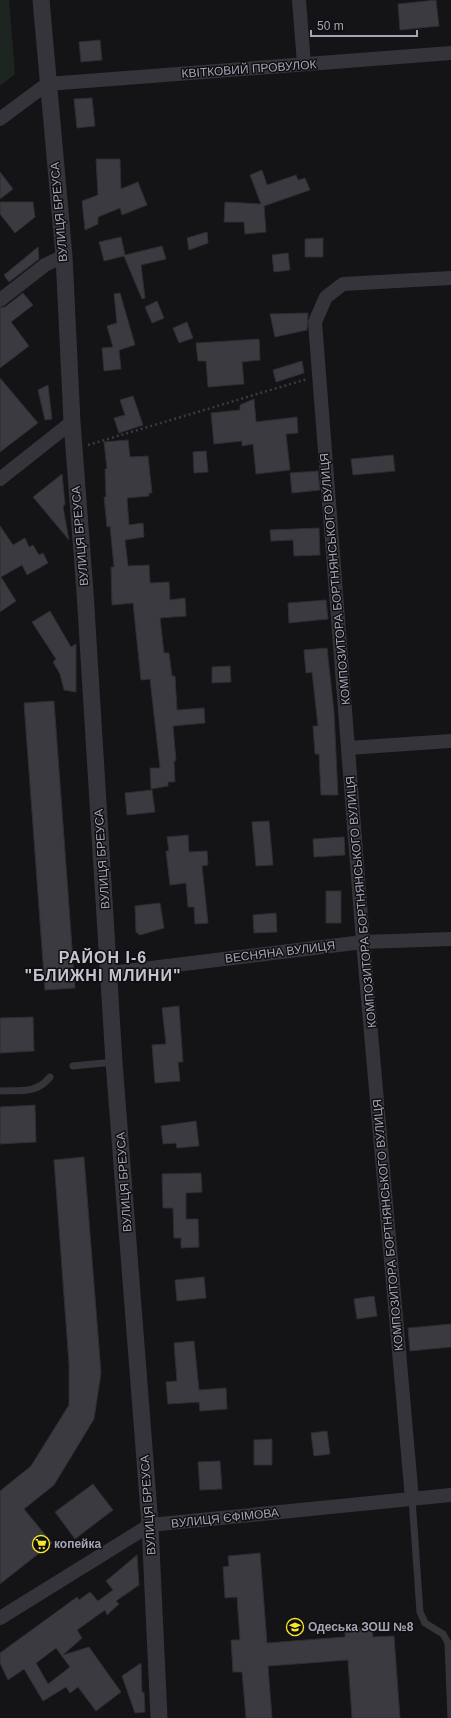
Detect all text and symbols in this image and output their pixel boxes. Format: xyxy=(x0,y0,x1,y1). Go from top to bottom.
scale bar xyxy=(311,12,417,38)
text: 50 m xyxy=(317,19,344,33)
street label: КВІТКОВИЙ ПРОВУЛОК xyxy=(181,56,317,81)
street label: ВУЛИЦЯ БРЕУСА xyxy=(48,162,70,262)
street label: КОМПОЗИТОРА БОРТНЯНСЬКОГО ВУЛИЦЯ xyxy=(317,453,353,705)
street label: ВУЛИЦЯ БРЕУСА xyxy=(69,486,91,586)
street label: КОМПОЗИТОРА БОРТНЯНСЬКОГО ВУЛИЦЯ xyxy=(343,776,379,1028)
street label: ВУЛИЦЯ БРЕУСА xyxy=(92,809,112,909)
street label: ВЕСНЯНА ВУЛИЦЯ xyxy=(224,938,336,966)
district label: РАЙОН І-6 "БЛИЖНІ МЛИНИ" xyxy=(24,948,182,984)
street label: КОМПОЗИТОРА БОРТНЯНСЬКОГО ВУЛИЦЯ xyxy=(370,1099,406,1351)
street label: ВУЛИЦЯ БРЕУСА xyxy=(114,1132,134,1232)
street label: ВУЛИЦЯ БРЕУСА xyxy=(138,1455,158,1555)
street label: ВУЛИЦЯ ЄФІМОВА xyxy=(170,1505,280,1531)
supermarket icon: копейка xyxy=(31,1534,51,1554)
place label: копейка xyxy=(54,1537,101,1551)
school or university icon: Одеська ЗОШ №8 xyxy=(285,1617,305,1637)
place label: Одеська ЗОШ №8 xyxy=(308,1620,414,1634)

